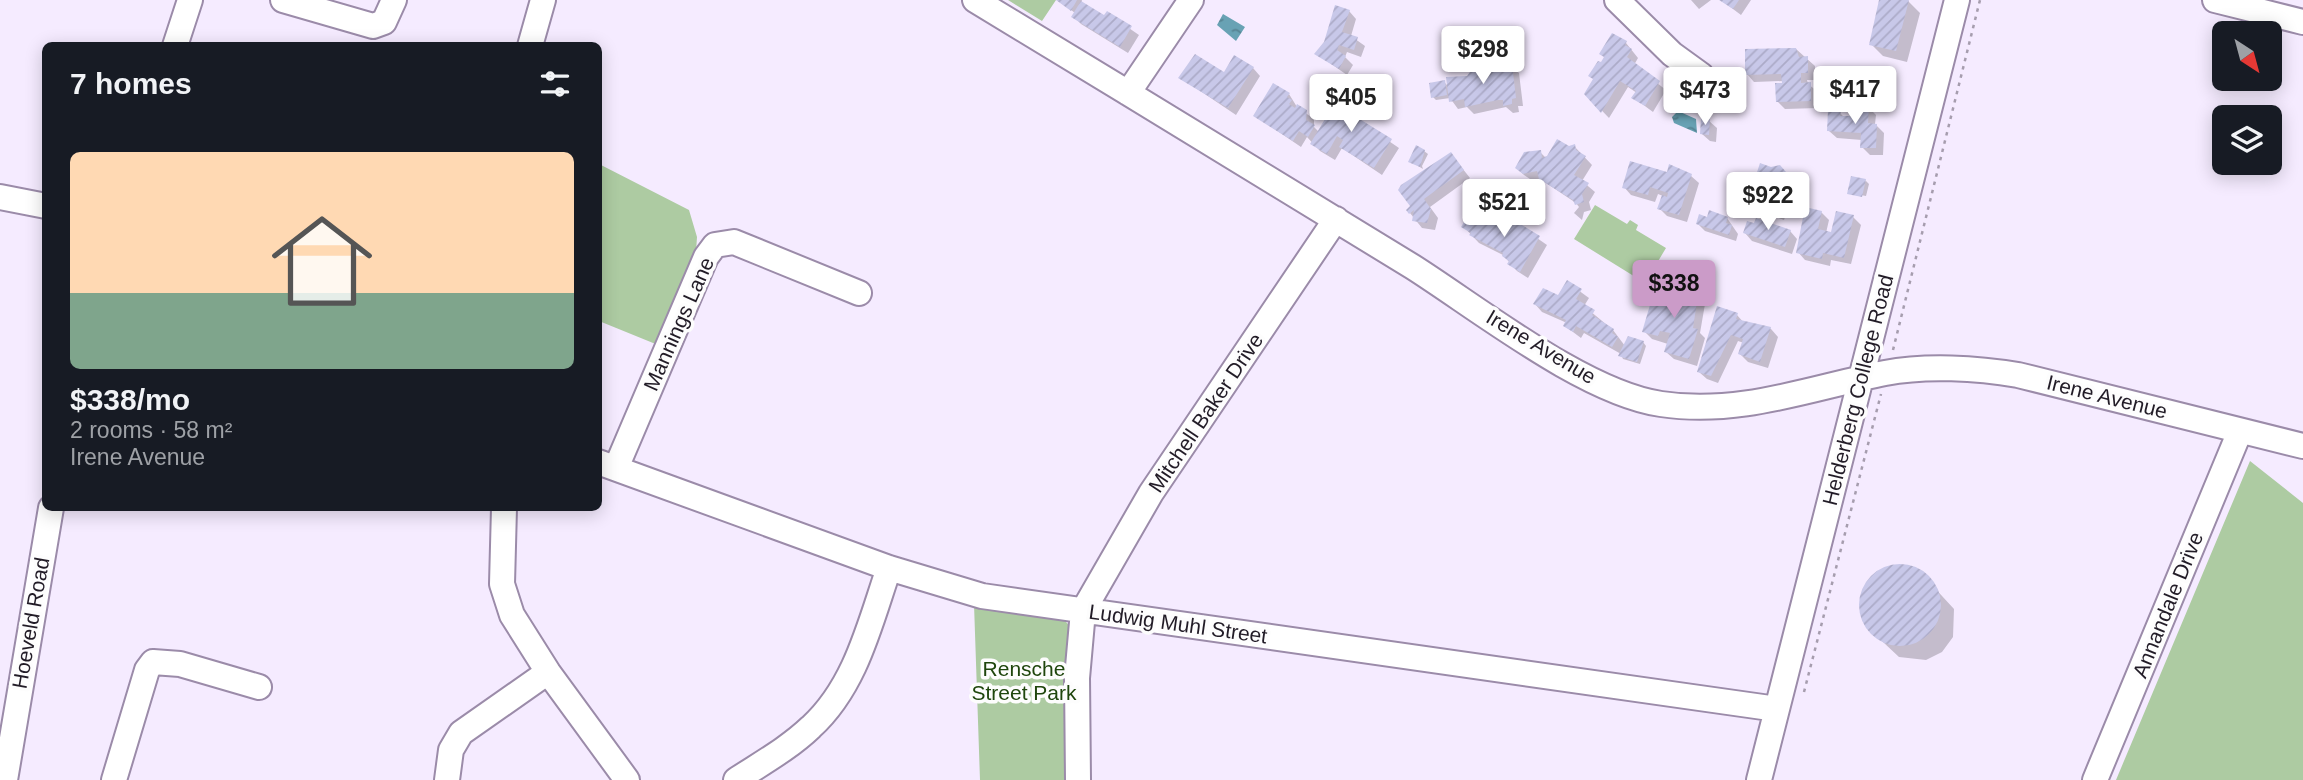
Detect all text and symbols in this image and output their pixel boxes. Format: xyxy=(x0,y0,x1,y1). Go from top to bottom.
north arrow xyxy=(2212,21,2282,91)
map controls xyxy=(2212,21,2282,175)
pin: $298 xyxy=(1442,27,1524,86)
text: $298 xyxy=(1457,36,1509,62)
icon: filters xyxy=(536,65,574,103)
pin: $417 xyxy=(1814,66,1896,126)
text: 7 homes xyxy=(70,67,192,100)
pin: $473 xyxy=(1664,68,1746,127)
pin: $405 xyxy=(1310,74,1392,134)
text: $417 xyxy=(1829,76,1881,102)
text: $473 xyxy=(1679,77,1731,103)
text: $405 xyxy=(1325,84,1377,110)
button: layers xyxy=(2212,105,2282,175)
pin: $922 xyxy=(1727,173,1809,232)
pin: $521 xyxy=(1463,180,1545,239)
text: $922 xyxy=(1742,182,1794,208)
text: $521 xyxy=(1478,189,1530,215)
icon: home xyxy=(259,198,385,324)
street label: Mannings Lane xyxy=(639,254,718,394)
pin: $338 xyxy=(1633,260,1715,320)
text: $338 xyxy=(1648,270,1700,296)
street label: Helderberg College Road xyxy=(1818,272,1897,508)
street label: Irene Avenue xyxy=(1482,305,1600,388)
street label: Mitchell Baker Drive xyxy=(1144,329,1267,497)
street label: Irene Avenue xyxy=(2044,370,2170,423)
text: $338/mo xyxy=(70,383,190,416)
text: 2 rooms · 58 m² xyxy=(70,417,232,443)
text: Irene Avenue xyxy=(70,444,205,470)
street label: Annandale Drive xyxy=(2128,529,2207,681)
street label: Hoeveld Road xyxy=(8,555,53,690)
street label: Ludwig Muhl Street xyxy=(1087,600,1269,647)
park label: Rensche Street Park xyxy=(971,657,1077,704)

